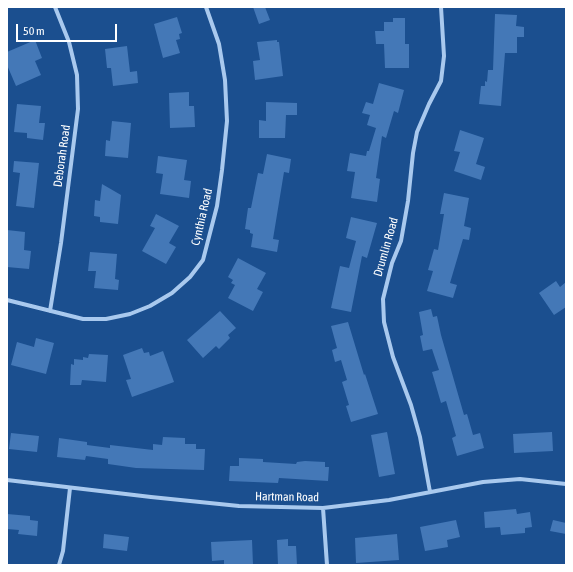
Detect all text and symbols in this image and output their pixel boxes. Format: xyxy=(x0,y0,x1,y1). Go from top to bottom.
scale bar xyxy=(18,16,119,42)
text: 50 m xyxy=(23,24,45,38)
street label: Deborah Road xyxy=(51,124,73,188)
street label: Cynthia Road xyxy=(188,187,216,247)
street label: Drumlin Road xyxy=(371,216,401,278)
street label: Hartman Road xyxy=(255,489,319,505)

